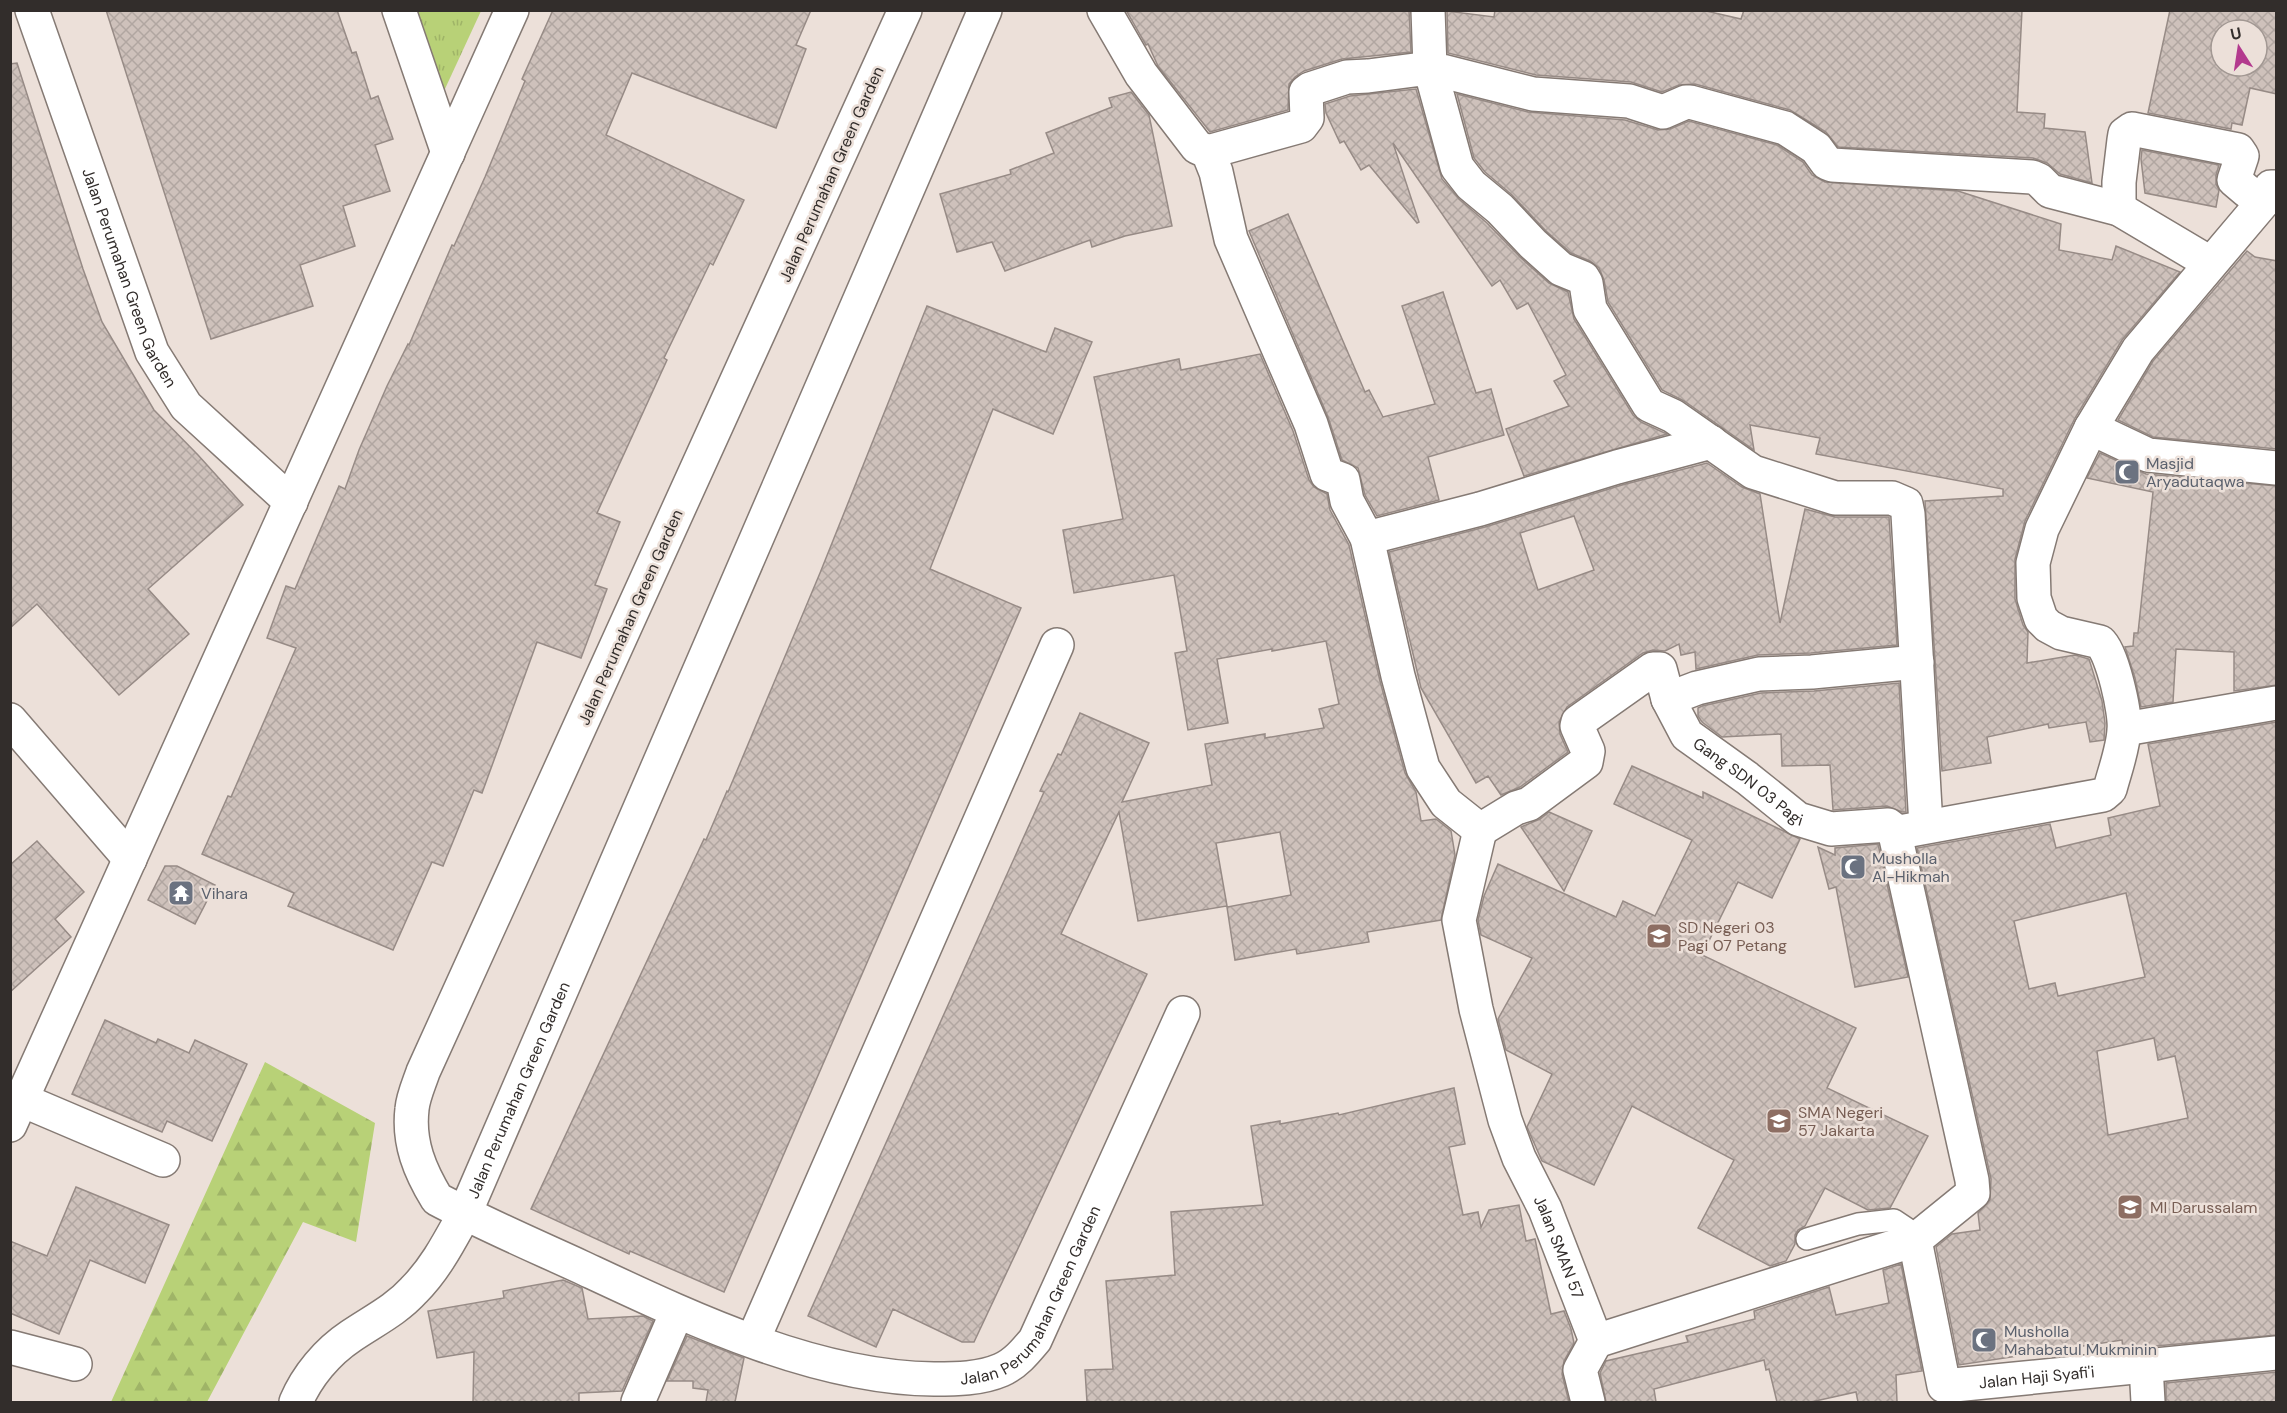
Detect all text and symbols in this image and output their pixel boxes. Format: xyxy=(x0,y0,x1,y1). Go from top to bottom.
north arrow xyxy=(2209,18,2269,78)
text: U xyxy=(2228,22,2244,45)
street label: Jalan Perumahan Green Garden xyxy=(774,63,889,285)
street label: Jalan Perumahan Green Garden xyxy=(77,165,182,391)
place label: Masjid Aryadutaqwa xyxy=(2146,453,2244,492)
mosque icon: Masjid Aryadutaqwa xyxy=(2112,457,2142,487)
street label: Jalan Perumahan Green Garden xyxy=(573,506,688,728)
street label: Gang SDN 03 Pagi xyxy=(1689,733,1806,831)
place label: Musholla Al-Hikmah xyxy=(1872,848,1950,887)
mosque icon: Musholla Al-Hikmah xyxy=(1838,852,1868,882)
temple icon: Vihara xyxy=(166,878,196,908)
place label: Vihara xyxy=(201,883,248,904)
place label: SD Negeri 03 Pagi 07 Petang xyxy=(1678,917,1787,956)
school or university icon: SD Negeri 03 Pagi 07 Petang xyxy=(1644,921,1674,951)
street label: Jalan Perumahan Green Garden xyxy=(463,979,575,1202)
place label: SMA Negeri 57 Jakarta xyxy=(1798,1102,1883,1141)
school or university icon: SMA Negeri 57 Jakarta xyxy=(1764,1106,1794,1136)
street label: Jalan SMAN 57 xyxy=(1529,1192,1589,1302)
school or university icon: MI Darussalam xyxy=(2115,1192,2145,1222)
place label: MI Darussalam xyxy=(2150,1197,2258,1218)
street label: Jalan Perumahan Green Garden xyxy=(959,1202,1105,1389)
place label: Musholla Mahabatul Mukminin xyxy=(2004,1321,2157,1360)
mosque icon: Musholla Mahabatul Mukminin xyxy=(1969,1325,1999,1355)
street label: Jalan Haji Syafi'i xyxy=(1978,1361,2095,1393)

